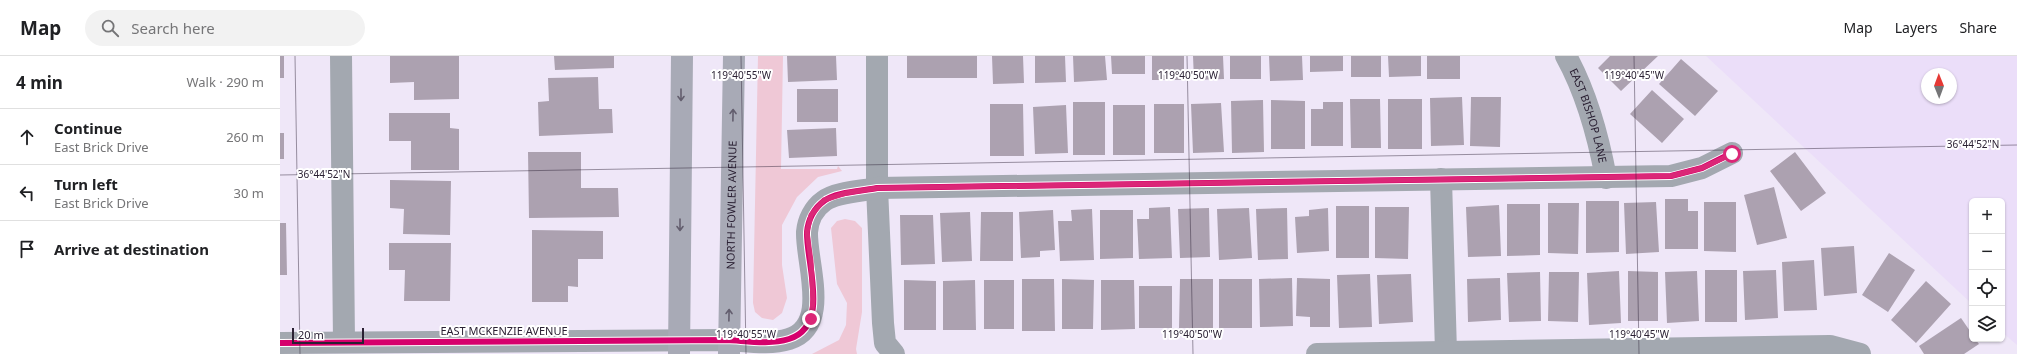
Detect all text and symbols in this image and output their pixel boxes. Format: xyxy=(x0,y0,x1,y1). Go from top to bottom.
search box xyxy=(85,10,365,46)
text: Map xyxy=(20,15,61,41)
icon: search xyxy=(99,17,121,39)
text: Search here xyxy=(131,18,215,38)
text: Map xyxy=(1844,18,1873,37)
text: Layers xyxy=(1895,18,1937,37)
text: Share xyxy=(1959,18,1997,37)
street label: EAST BISHOP LANE xyxy=(1566,66,1611,164)
text: 119°40'55"W xyxy=(711,68,772,82)
text: 119°40'50"W xyxy=(1158,68,1219,82)
text: 119°40'45"W xyxy=(1604,68,1665,82)
north arrow xyxy=(1921,68,1957,104)
text: 4 min xyxy=(16,71,63,94)
text: Walk · 290 m xyxy=(186,73,264,91)
one-way arrow xyxy=(677,88,685,101)
one-way arrow xyxy=(729,109,736,122)
text: Continue xyxy=(54,118,122,138)
icon: ahead xyxy=(16,126,38,148)
text: 260 m xyxy=(226,128,264,146)
text: 36°44'52"N xyxy=(1947,137,1999,151)
text: East Brick Drive xyxy=(54,138,149,156)
street label: NORTH FOWLER AVENUE xyxy=(722,140,740,270)
route start xyxy=(1723,145,1741,163)
text: 36°44'52"N xyxy=(298,167,350,181)
text: Turn left xyxy=(54,174,118,194)
icon: left xyxy=(16,182,38,204)
text: 30 m xyxy=(234,184,264,202)
text: East Brick Drive xyxy=(54,194,149,212)
map controls xyxy=(1969,198,2005,342)
button: + xyxy=(1969,198,2005,234)
one-way arrow xyxy=(676,218,684,231)
button: − xyxy=(1969,234,2005,270)
icon: arrive xyxy=(16,238,38,260)
text: Arrive at destination xyxy=(54,239,209,259)
button: locate xyxy=(1969,270,2005,306)
button: layers xyxy=(1969,306,2005,342)
one-way arrow xyxy=(725,309,733,322)
route end xyxy=(802,310,820,328)
street label: EAST MCKENZIE AVENUE xyxy=(440,323,568,338)
scale bar xyxy=(292,326,364,345)
text: 20 m xyxy=(298,327,324,342)
text: 119°40'55"W xyxy=(716,327,777,341)
text: 119°40'50"W xyxy=(1162,327,1223,341)
text: 119°40'45"W xyxy=(1609,327,1670,341)

